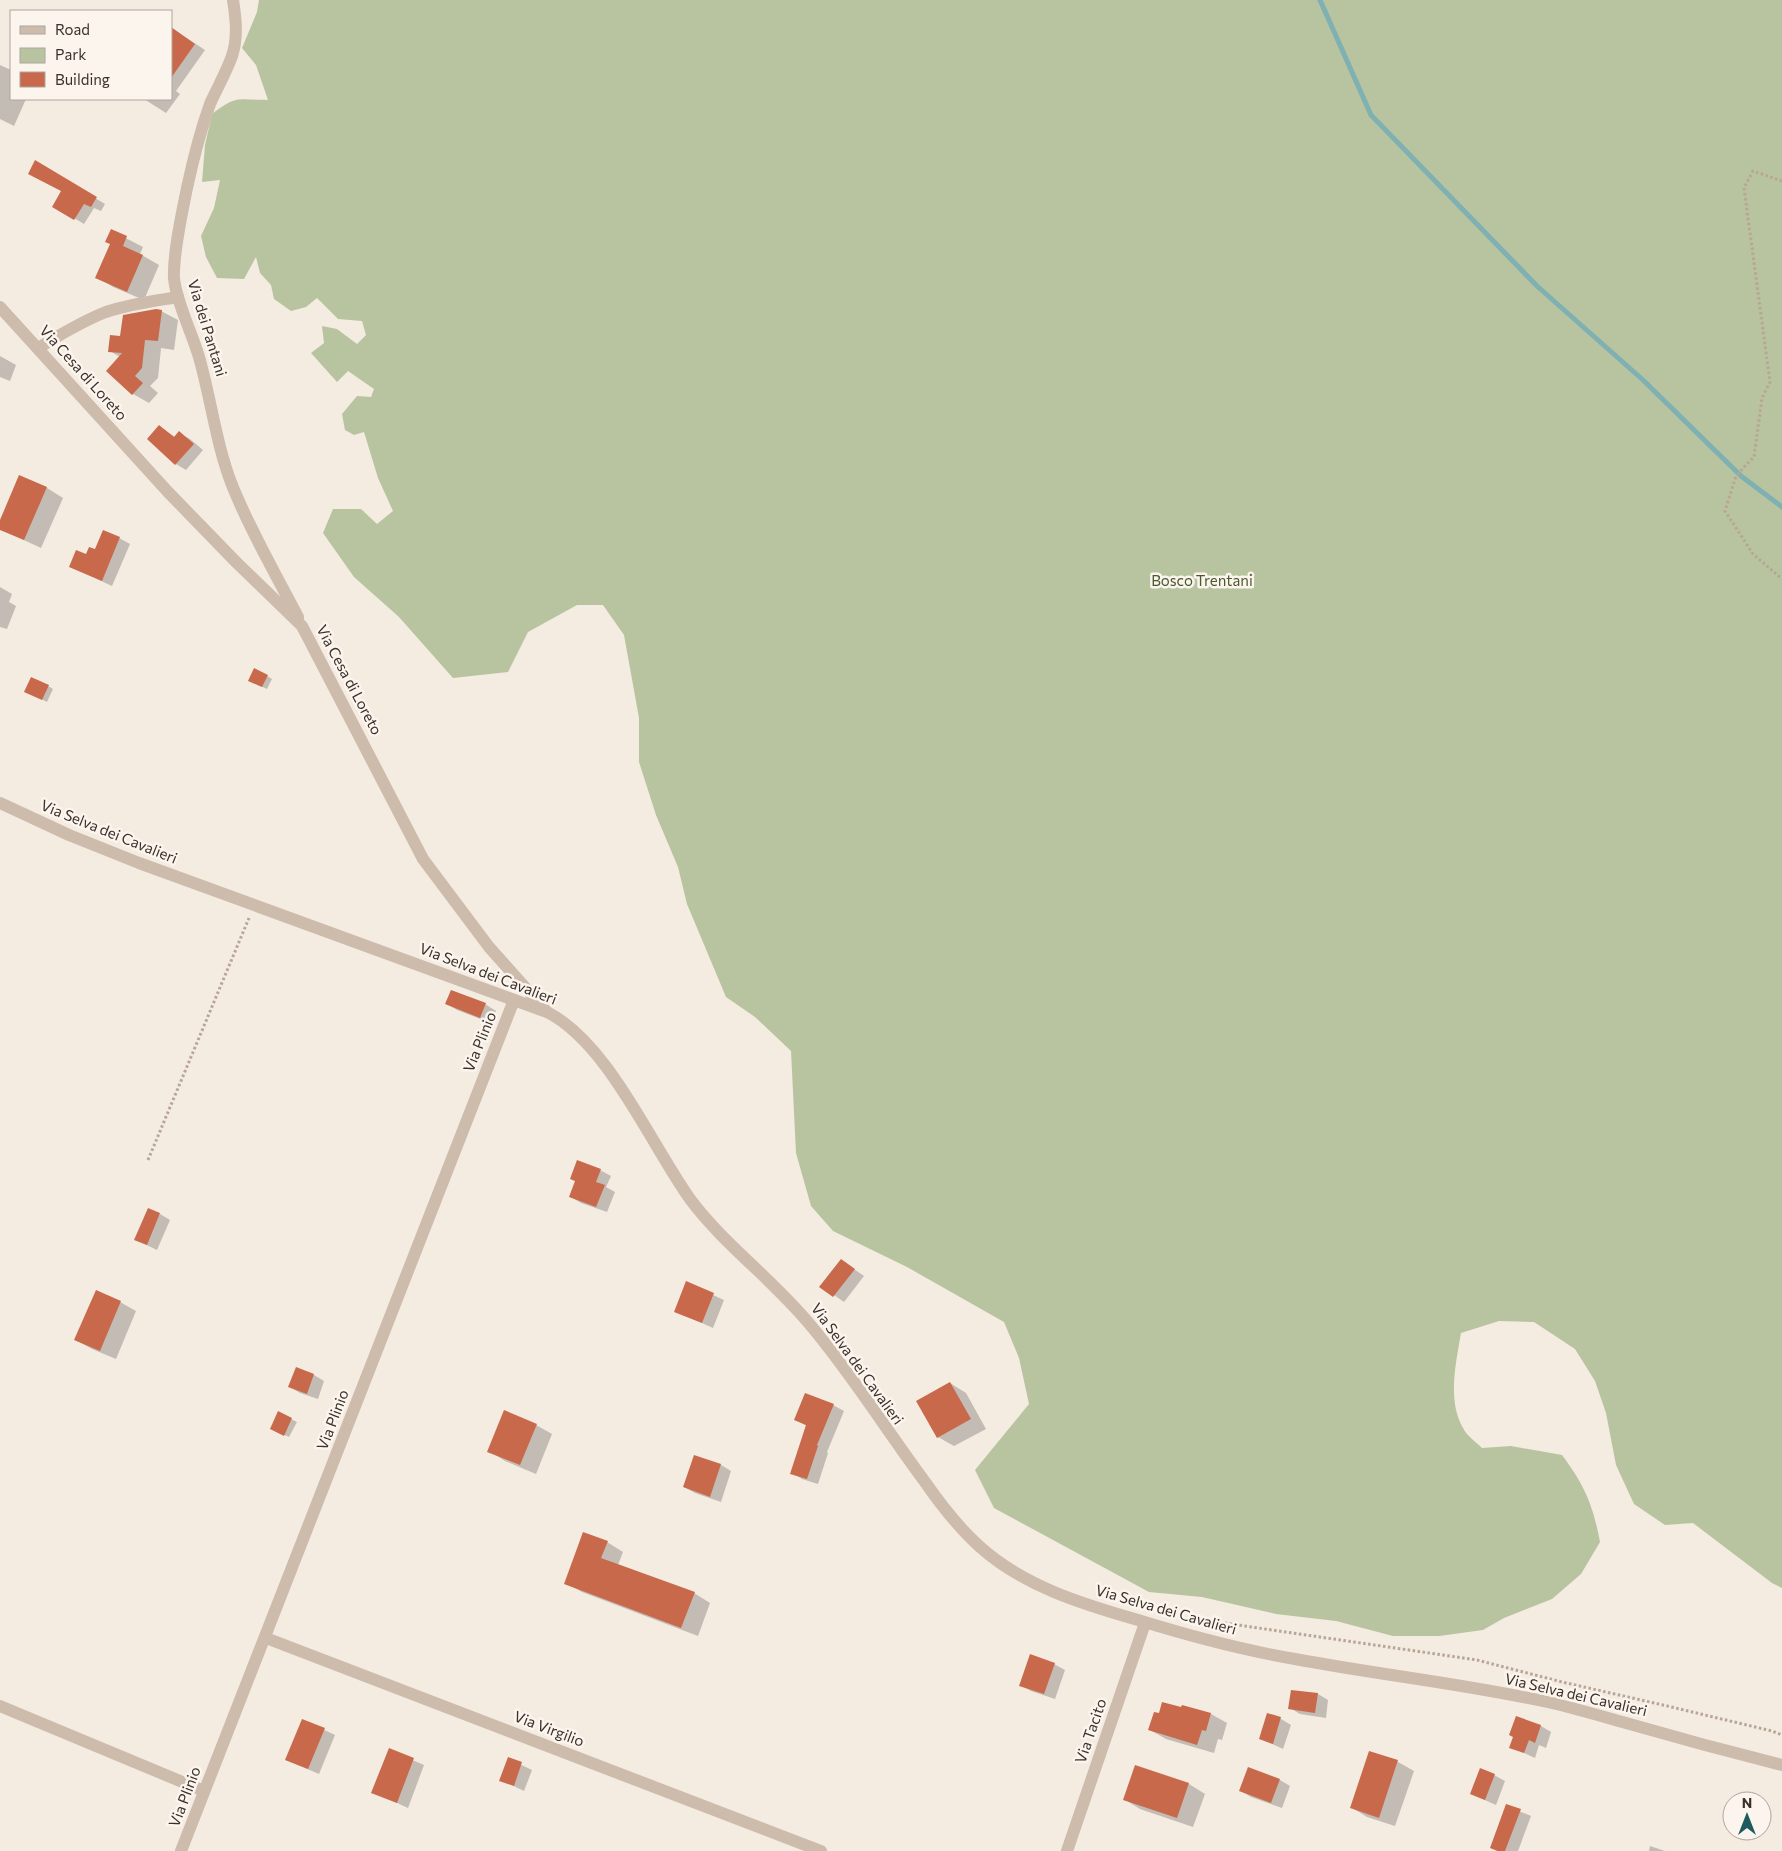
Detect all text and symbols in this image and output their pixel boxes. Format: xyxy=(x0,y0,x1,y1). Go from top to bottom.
legend xyxy=(10,10,172,100)
text: Road xyxy=(55,20,90,38)
text: Park xyxy=(55,45,86,63)
text: Building xyxy=(55,70,110,88)
street label: Via dei Pantani xyxy=(185,277,231,378)
street label: Via Cesa di Loreto xyxy=(36,321,131,424)
park label: Bosco Trentani xyxy=(1151,571,1253,589)
street label: Via Cesa di Loreto xyxy=(313,621,387,738)
street label: Via Selva dei Cavalieri xyxy=(38,795,180,867)
street label: Via Selva dei Cavalieri xyxy=(417,939,560,1008)
street label: Via Plinio xyxy=(459,1009,499,1074)
street label: Via Selva dei Cavalieri xyxy=(808,1299,908,1428)
street label: Via Plinio xyxy=(312,1387,352,1452)
street label: Via Selva dei Cavalieri xyxy=(1094,1580,1239,1638)
street label: Via Selva dei Cavalieri xyxy=(1503,1669,1649,1719)
street label: Via Tacito xyxy=(1071,1696,1110,1765)
street label: Via Virgilio xyxy=(512,1706,587,1750)
street label: Via Plinio xyxy=(164,1764,204,1829)
north arrow xyxy=(1722,1791,1772,1841)
text: N xyxy=(1742,1794,1752,1811)

